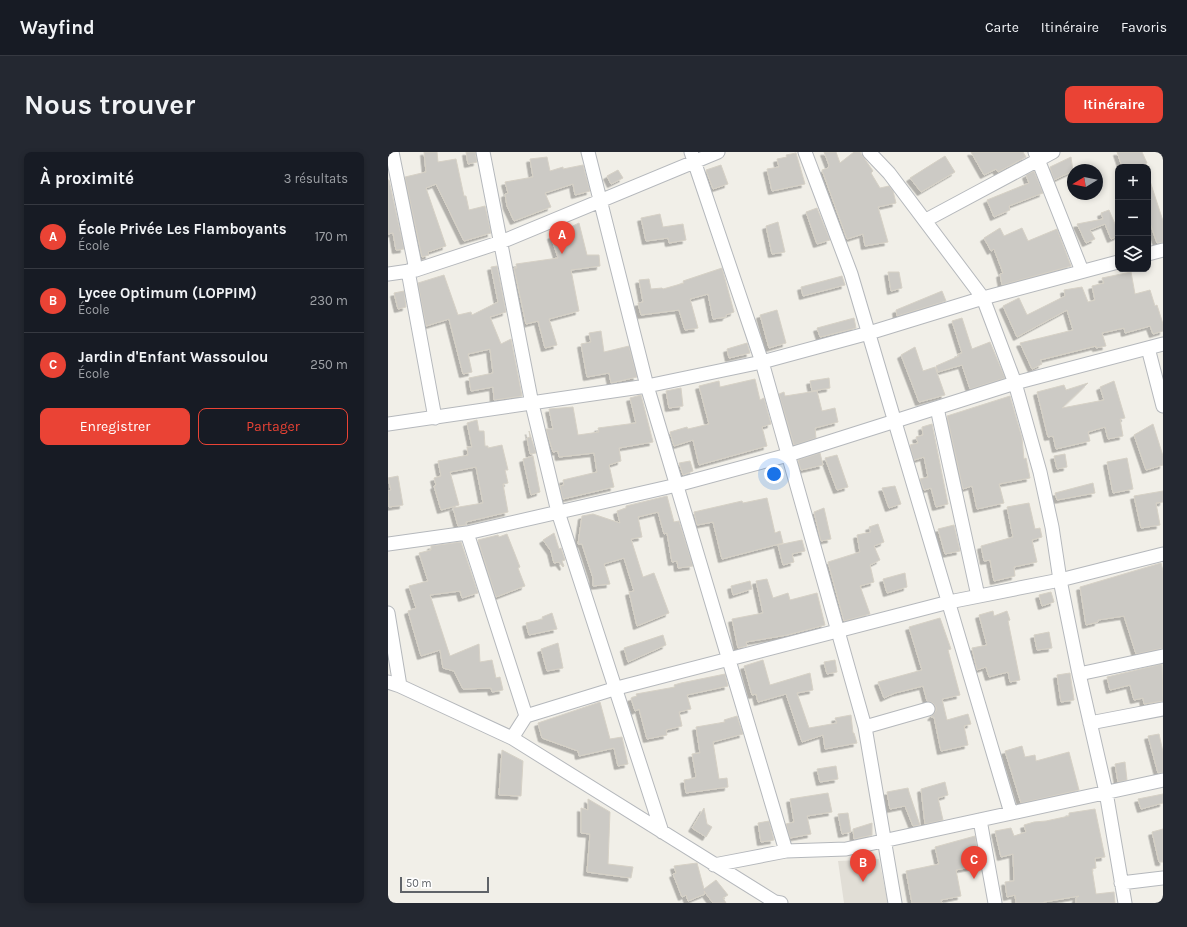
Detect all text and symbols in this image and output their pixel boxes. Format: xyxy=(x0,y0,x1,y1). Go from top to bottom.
text: Wayfind xyxy=(20,17,95,39)
text: Carte xyxy=(985,19,1019,36)
text: Itinéraire xyxy=(1041,19,1099,36)
text: Favoris xyxy=(1121,19,1167,36)
button: Itinéraire xyxy=(1065,86,1163,123)
text: Nous trouver xyxy=(24,88,195,121)
north arrow xyxy=(1067,164,1103,200)
map controls xyxy=(1115,164,1151,272)
button: + xyxy=(1115,164,1151,200)
text: À proximité xyxy=(40,168,134,188)
text: 3 résultats xyxy=(284,171,348,186)
button: − xyxy=(1115,200,1151,236)
text: École Privée Les Flamboyants xyxy=(78,220,287,238)
pin: A xyxy=(549,221,575,254)
text: A xyxy=(49,229,57,244)
text: 170 m xyxy=(315,229,348,244)
button: layers xyxy=(1115,236,1151,272)
text: École xyxy=(78,238,109,253)
text: Lycee Optimum (LOPPIM) xyxy=(78,284,257,302)
text: B xyxy=(49,293,57,308)
text: 230 m xyxy=(310,293,348,308)
text: École xyxy=(78,302,109,317)
text: Jardin d'Enfant Wassoulou xyxy=(78,348,269,366)
text: C xyxy=(49,357,57,372)
text: 250 m xyxy=(310,357,348,372)
text: École xyxy=(78,366,109,381)
button: Enregistrer xyxy=(40,408,190,445)
button: Partager xyxy=(198,408,348,445)
your location xyxy=(764,464,784,484)
pin: C xyxy=(961,846,987,879)
pin: B xyxy=(850,849,876,882)
scale bar xyxy=(400,875,489,894)
text: 50 m xyxy=(406,877,432,890)

